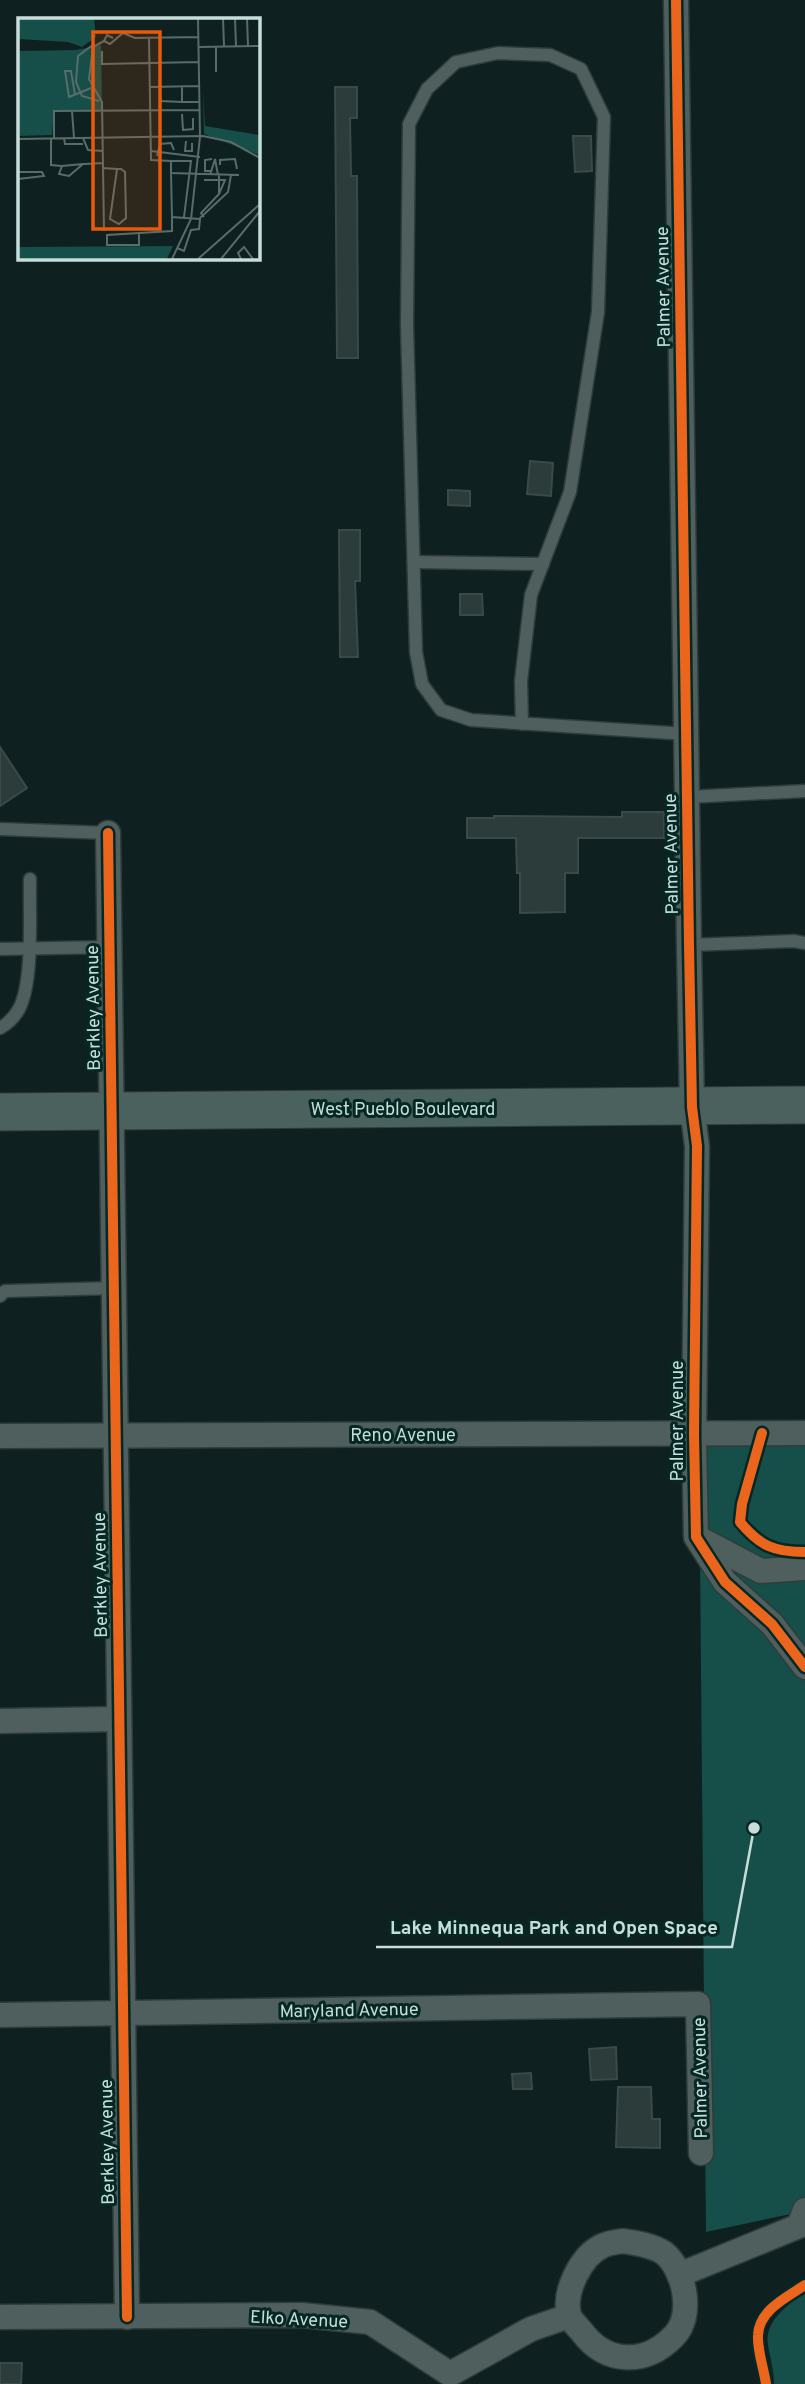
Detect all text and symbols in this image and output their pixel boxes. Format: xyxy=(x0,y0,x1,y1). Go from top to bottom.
inset map xyxy=(18,18,259,259)
street label: Palmer Avenue xyxy=(652,226,677,348)
street label: Palmer Avenue xyxy=(660,793,685,915)
street label: Berkley Avenue xyxy=(82,945,107,1071)
street label: West Pueblo Boulevard xyxy=(311,1099,495,1122)
street label: Palmer Avenue xyxy=(667,1360,690,1482)
street label: Reno Avenue xyxy=(350,1425,456,1448)
street label: Berkley Avenue xyxy=(89,1512,114,1638)
callout: Lake Minnequa Park and Open Space xyxy=(376,1907,732,1947)
text: Lake Minnequa Park and Open Space xyxy=(390,1917,718,1941)
street label: Maryland Avenue xyxy=(279,1999,419,2024)
street label: Palmer Avenue xyxy=(689,2017,714,2139)
street label: Berkley Avenue xyxy=(96,2079,121,2205)
street label: Elko Avenue xyxy=(249,2306,349,2335)

